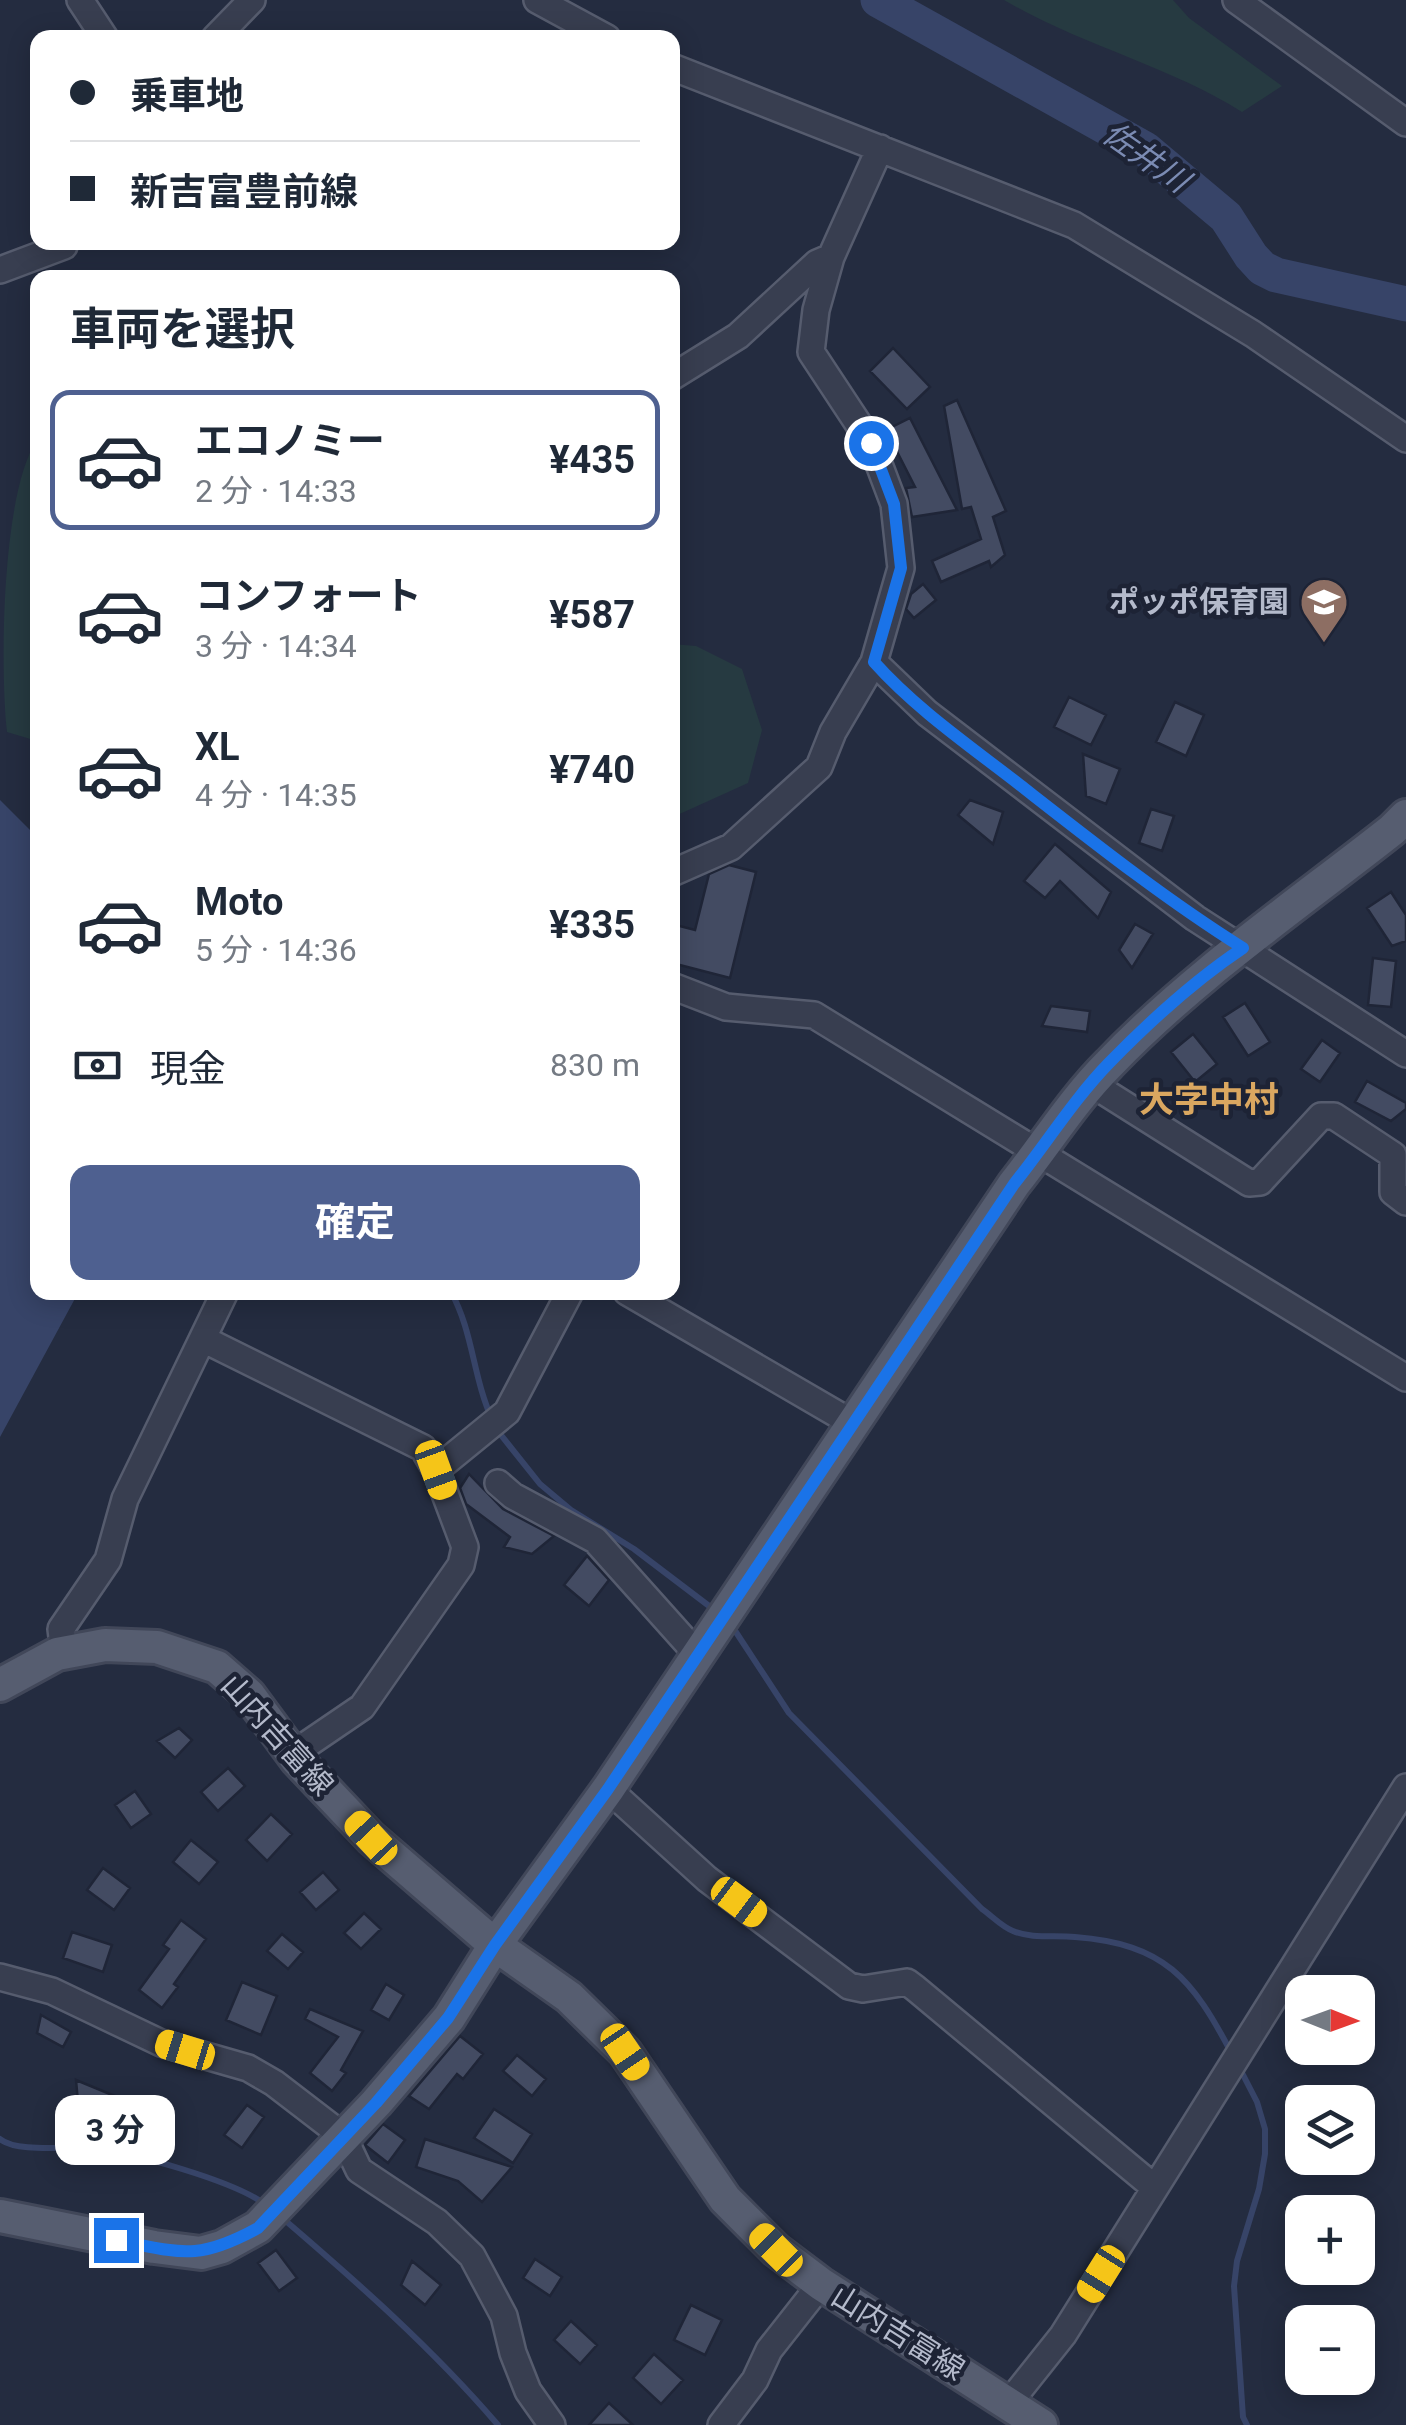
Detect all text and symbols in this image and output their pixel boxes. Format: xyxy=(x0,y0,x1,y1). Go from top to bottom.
text: 乗車地 xyxy=(130,74,244,118)
water label: 佐井川 xyxy=(1096,114,1199,202)
text: 新吉富豊前線 xyxy=(130,170,358,214)
text: 車両を選択 xyxy=(70,303,295,356)
icon: car xyxy=(75,415,165,505)
text: エコノミー xyxy=(195,419,385,463)
route start xyxy=(849,421,894,466)
text: ¥435 xyxy=(549,438,635,482)
text: 2 分 · 14:33 xyxy=(195,472,357,510)
icon: car xyxy=(75,570,165,660)
text: コンフォート xyxy=(195,574,422,618)
school or university icon: ポッポ保育園 xyxy=(1298,576,1350,644)
place label: ポッポ保育園 xyxy=(1109,584,1289,619)
text: ¥587 xyxy=(549,593,635,637)
text: 3 分 · 14:34 xyxy=(195,627,357,665)
icon: car xyxy=(75,725,165,815)
text: XL xyxy=(195,725,240,769)
text: ¥740 xyxy=(549,748,635,792)
text: 4 分 · 14:35 xyxy=(195,776,357,814)
icon: car xyxy=(75,880,165,970)
text: Moto xyxy=(195,880,284,924)
text: ¥335 xyxy=(549,903,635,947)
text: 5 分 · 14:36 xyxy=(195,931,357,969)
icon: cash xyxy=(70,1038,125,1093)
text: 830 m xyxy=(550,1046,640,1084)
text: 現金 xyxy=(150,1047,226,1091)
district label: 大字中村 xyxy=(1139,1080,1279,1121)
button: 確定 xyxy=(70,1165,640,1280)
car xyxy=(412,1437,460,1503)
street label: 山内吉富線 xyxy=(214,1667,341,1802)
car xyxy=(340,1806,402,1870)
car xyxy=(706,1872,772,1932)
north arrow xyxy=(1285,1975,1375,2065)
map controls xyxy=(1285,1975,1375,2395)
car xyxy=(596,2019,654,2085)
car xyxy=(152,2027,218,2073)
button: layers xyxy=(1285,2085,1375,2175)
callout: 3 分 xyxy=(56,2095,176,2165)
text: 3 分 xyxy=(86,2111,144,2149)
button: + xyxy=(1285,2195,1375,2285)
route end xyxy=(94,2218,139,2263)
car xyxy=(744,2218,808,2282)
car xyxy=(1072,2241,1130,2307)
street label: 山内吉富線 xyxy=(825,2278,971,2387)
button: − xyxy=(1285,2305,1375,2395)

